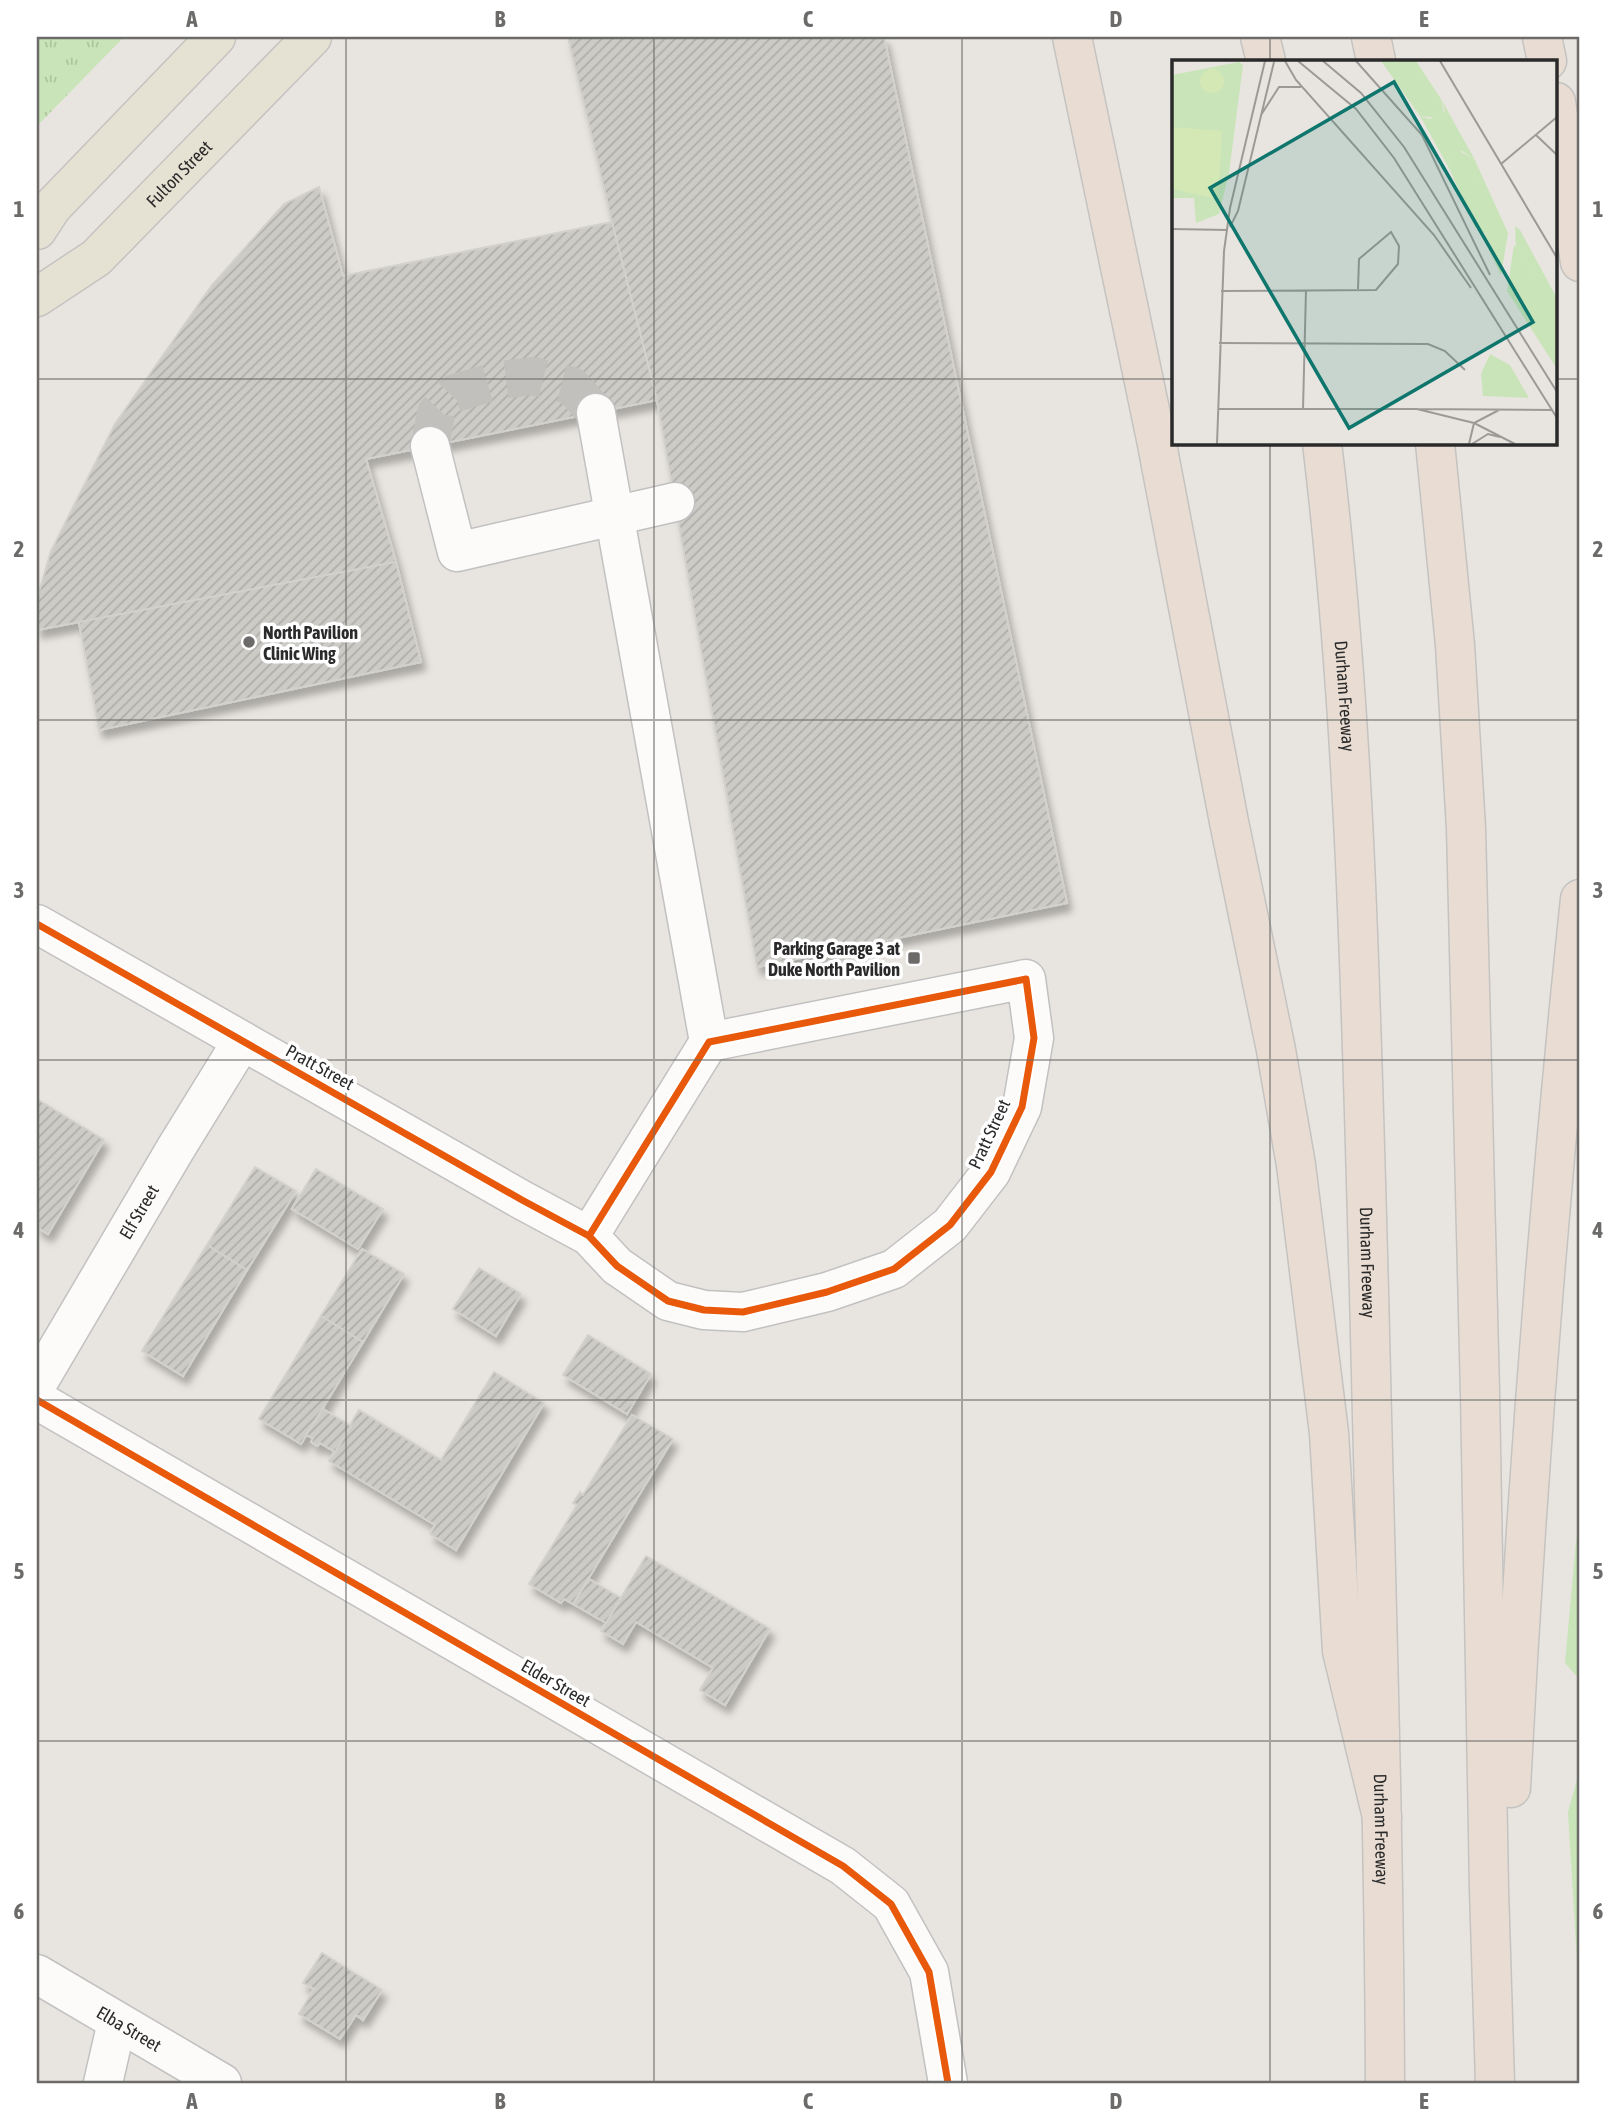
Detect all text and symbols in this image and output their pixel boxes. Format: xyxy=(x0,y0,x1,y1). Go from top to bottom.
text: A xyxy=(185,6,198,32)
text: B xyxy=(495,6,506,32)
text: C xyxy=(803,6,814,32)
text: D xyxy=(1110,6,1123,32)
text: E xyxy=(1419,6,1429,32)
inset map xyxy=(1172,60,1558,444)
street label: Fulton Street xyxy=(142,136,216,211)
text: 1 xyxy=(14,196,25,222)
text: 1 xyxy=(1593,196,1604,222)
text: 2 xyxy=(14,536,24,562)
text: 2 xyxy=(1593,536,1603,562)
place label: North Pavilion Clinic Wing xyxy=(263,622,358,664)
marker: North Pavilion Clinic Wing xyxy=(241,634,257,650)
street label: Durham Freeway xyxy=(1331,640,1360,752)
text: 3 xyxy=(14,877,24,903)
text: 3 xyxy=(1593,877,1603,903)
place label: Parking Garage 3 at Duke North Pavilion xyxy=(768,938,901,980)
marker: Parking Garage 3 at Duke North Pavilion xyxy=(906,950,922,966)
street label: Pratt Street xyxy=(282,1040,358,1094)
street label: Pratt Street xyxy=(964,1096,1014,1172)
street label: Elf Street xyxy=(114,1181,163,1243)
street label: Durham Freeway xyxy=(1356,1206,1380,1318)
text: 4 xyxy=(13,1217,25,1243)
text: 4 xyxy=(1592,1217,1604,1243)
text: 5 xyxy=(14,1558,25,1584)
text: 5 xyxy=(1593,1558,1604,1584)
street label: Elder Street xyxy=(518,1655,594,1711)
street label: Durham Freeway xyxy=(1370,1773,1393,1885)
text: 6 xyxy=(14,1898,25,1924)
text: 6 xyxy=(1593,1898,1604,1924)
street label: Elba Street xyxy=(93,2001,165,2055)
text: A xyxy=(185,2088,198,2114)
text: B xyxy=(495,2088,506,2114)
text: C xyxy=(803,2088,814,2114)
text: D xyxy=(1110,2088,1123,2114)
text: E xyxy=(1419,2088,1429,2114)

